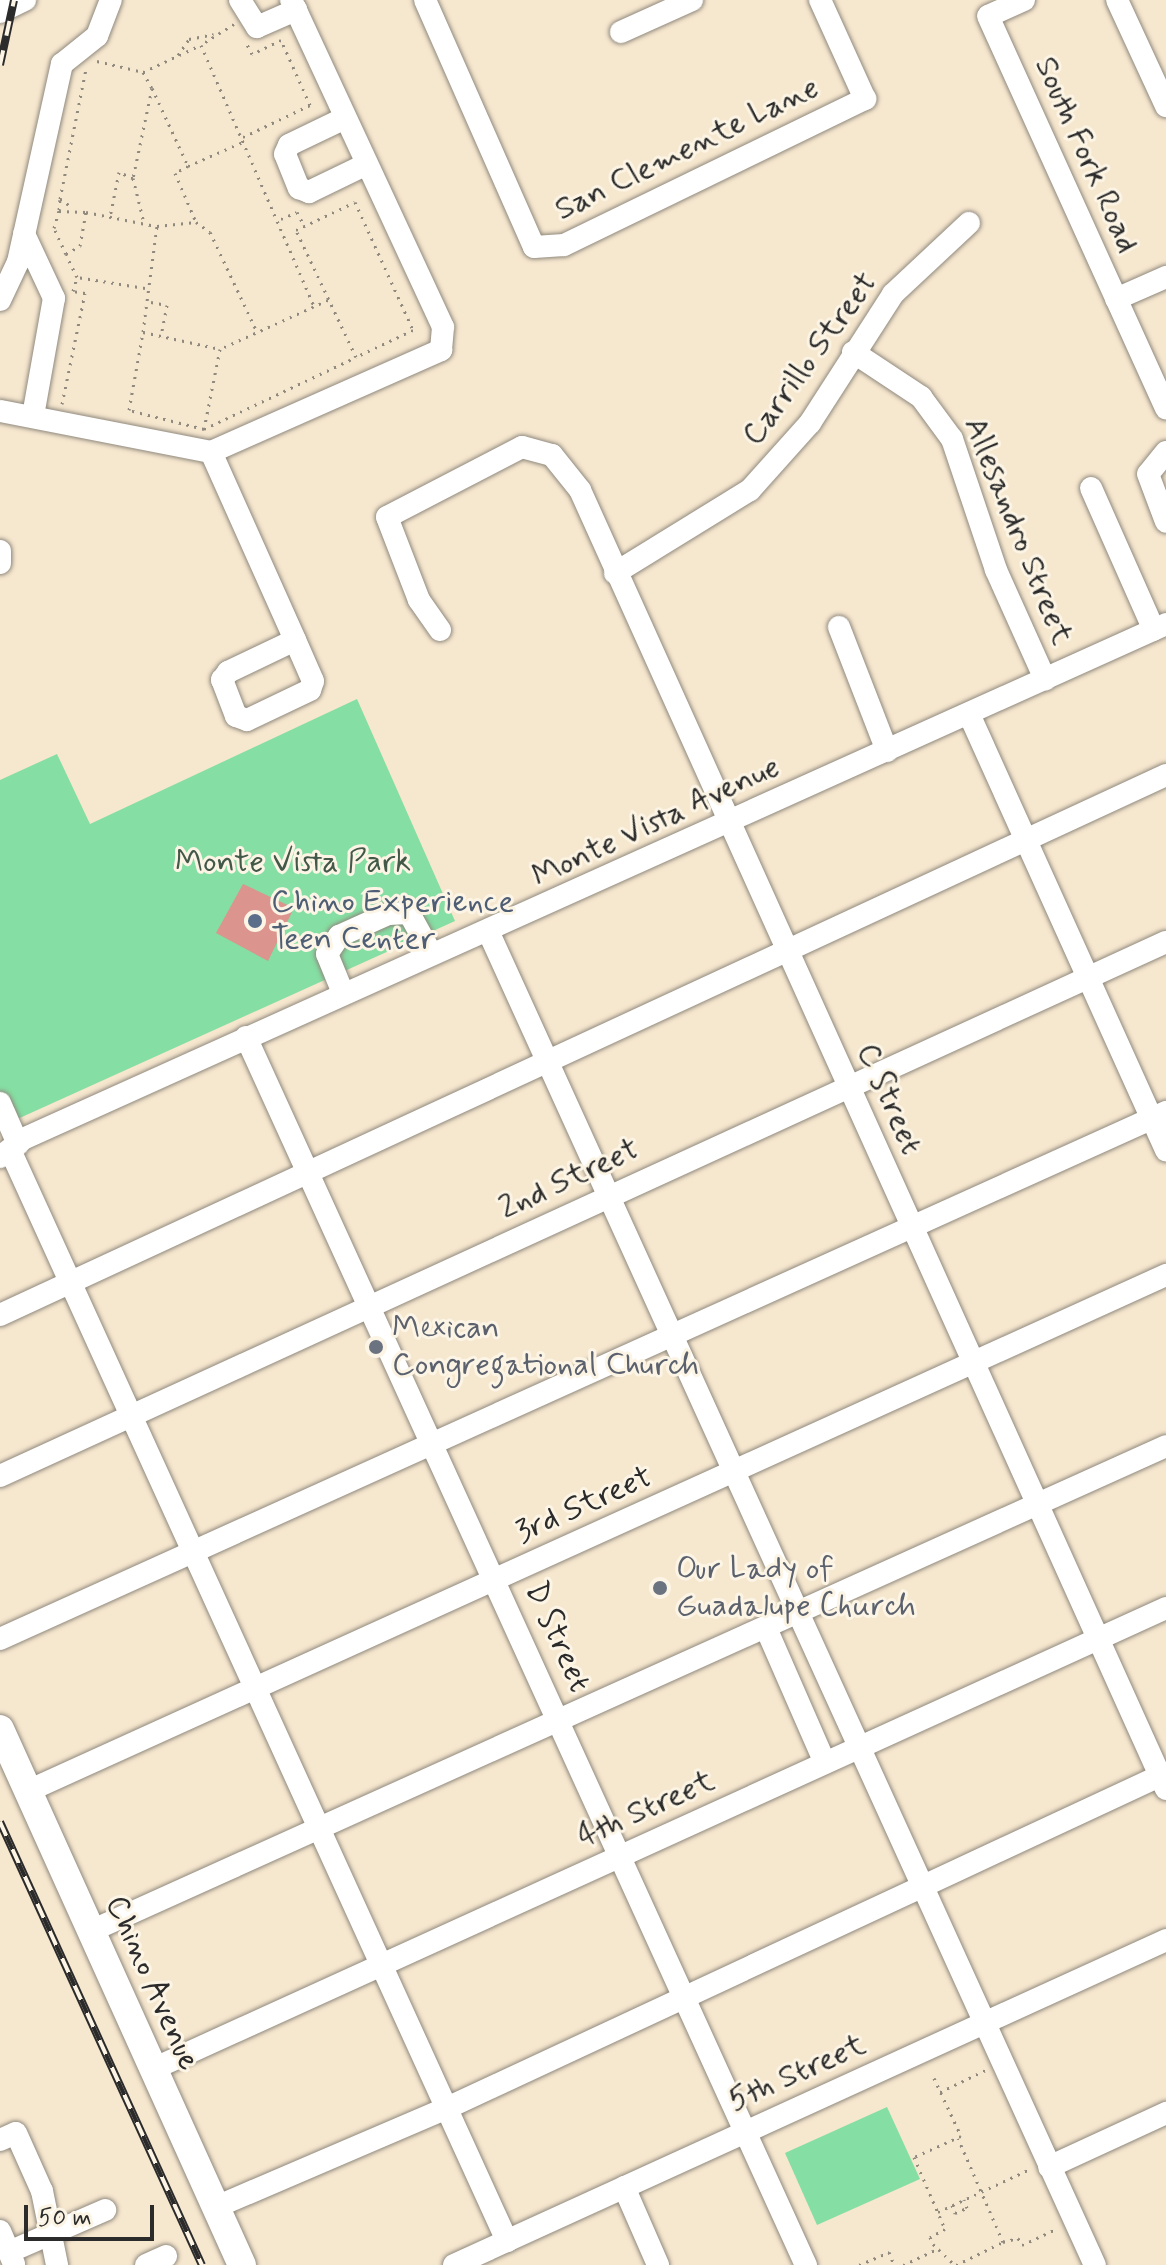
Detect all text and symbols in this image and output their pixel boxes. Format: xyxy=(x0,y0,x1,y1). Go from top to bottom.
street label: South Fork Road xyxy=(1026,51,1146,259)
street label: San Clemente Lane xyxy=(555,71,819,227)
street label: Carrillo Street xyxy=(735,266,885,452)
street label: Allesandro Street xyxy=(955,412,1081,650)
street label: Monte Vista Avenue xyxy=(524,747,788,897)
park label: Monte Vista Park xyxy=(175,843,411,881)
place label: Chino Experience Teen Center xyxy=(271,884,512,959)
marker: Chino Experience Teen Center xyxy=(246,912,264,930)
street label: C Street xyxy=(846,1035,932,1163)
street label: 2nd Street xyxy=(494,1130,644,1228)
place label: Mexican Congregational Church xyxy=(392,1310,707,1385)
marker: Mexican Congregational Church xyxy=(367,1338,385,1356)
street label: 3rd Street xyxy=(511,1458,657,1552)
place label: Our Lady of Guadalupe Church xyxy=(676,1551,920,1626)
street label: D Street xyxy=(515,1573,599,1701)
marker: Our Lady of Guadalupe Church xyxy=(651,1579,669,1597)
street label: 4th Street xyxy=(572,1762,720,1856)
street label: Chino Avenue xyxy=(95,1887,209,2079)
street label: 5th Street xyxy=(722,2026,872,2120)
scale bar xyxy=(28,2189,158,2239)
text: 50 m xyxy=(38,2203,92,2234)

